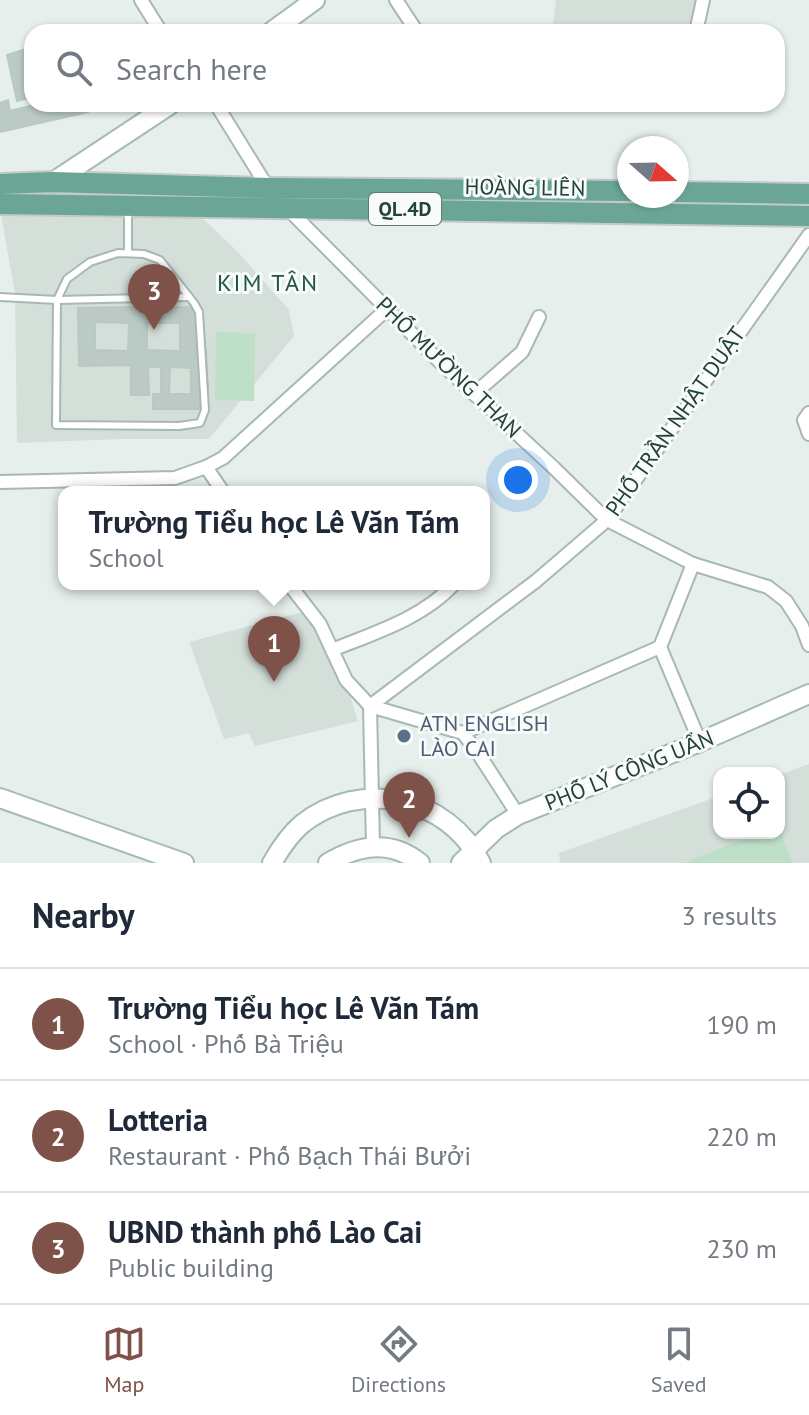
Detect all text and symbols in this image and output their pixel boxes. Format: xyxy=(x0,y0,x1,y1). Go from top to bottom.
search box xyxy=(24,24,785,112)
icon: search xyxy=(52,46,96,90)
text: Search here xyxy=(116,49,267,88)
north arrow xyxy=(617,136,689,208)
street label: HOÀNG LIÊN xyxy=(464,172,586,202)
road number: QL.4D xyxy=(369,193,441,225)
pin: 3 xyxy=(128,264,180,330)
district label: KIM TÂN xyxy=(217,267,319,298)
street label: PHỐ MƯỜNG THAN xyxy=(371,291,527,443)
street label: PHỐ TRẦN NHẬT DUẬT xyxy=(599,321,751,521)
your location xyxy=(498,460,538,500)
popup xyxy=(58,486,490,590)
text: Trường Tiểu học Lê Văn Tám xyxy=(88,502,460,541)
text: School xyxy=(88,541,164,574)
pin: 1 xyxy=(248,616,300,682)
place label: ATN ENGLISH LÀO CAI xyxy=(420,709,549,762)
street label: PHỐ LÝ CÔNG UẨN xyxy=(540,723,718,817)
marker: ATN ENGLISH LÀO CAI xyxy=(395,727,413,745)
map controls xyxy=(713,767,785,839)
button: locate xyxy=(713,767,785,839)
pin: 2 xyxy=(383,772,435,838)
text: Nearby xyxy=(32,893,134,937)
text: 3 results xyxy=(682,899,777,932)
text: Trường Tiểu học Lê Văn Tám xyxy=(108,988,479,1027)
text: 1 xyxy=(51,1008,65,1041)
text: 190 m xyxy=(706,1008,777,1041)
text: School · Phố Bà Triệu xyxy=(108,1027,344,1060)
text: Lotteria xyxy=(108,1100,208,1139)
text: 2 xyxy=(51,1120,65,1153)
text: 220 m xyxy=(706,1120,777,1153)
text: Restaurant · Phố Bạch Thái Bưởi xyxy=(108,1139,471,1172)
text: UBND thành phố Lào Cai xyxy=(108,1212,422,1251)
text: 3 xyxy=(51,1232,65,1265)
text: 230 m xyxy=(706,1232,777,1265)
text: Public building xyxy=(108,1251,274,1284)
tab: Map xyxy=(102,1322,146,1398)
tab: Directions xyxy=(351,1322,446,1398)
tab: Saved xyxy=(651,1322,707,1398)

